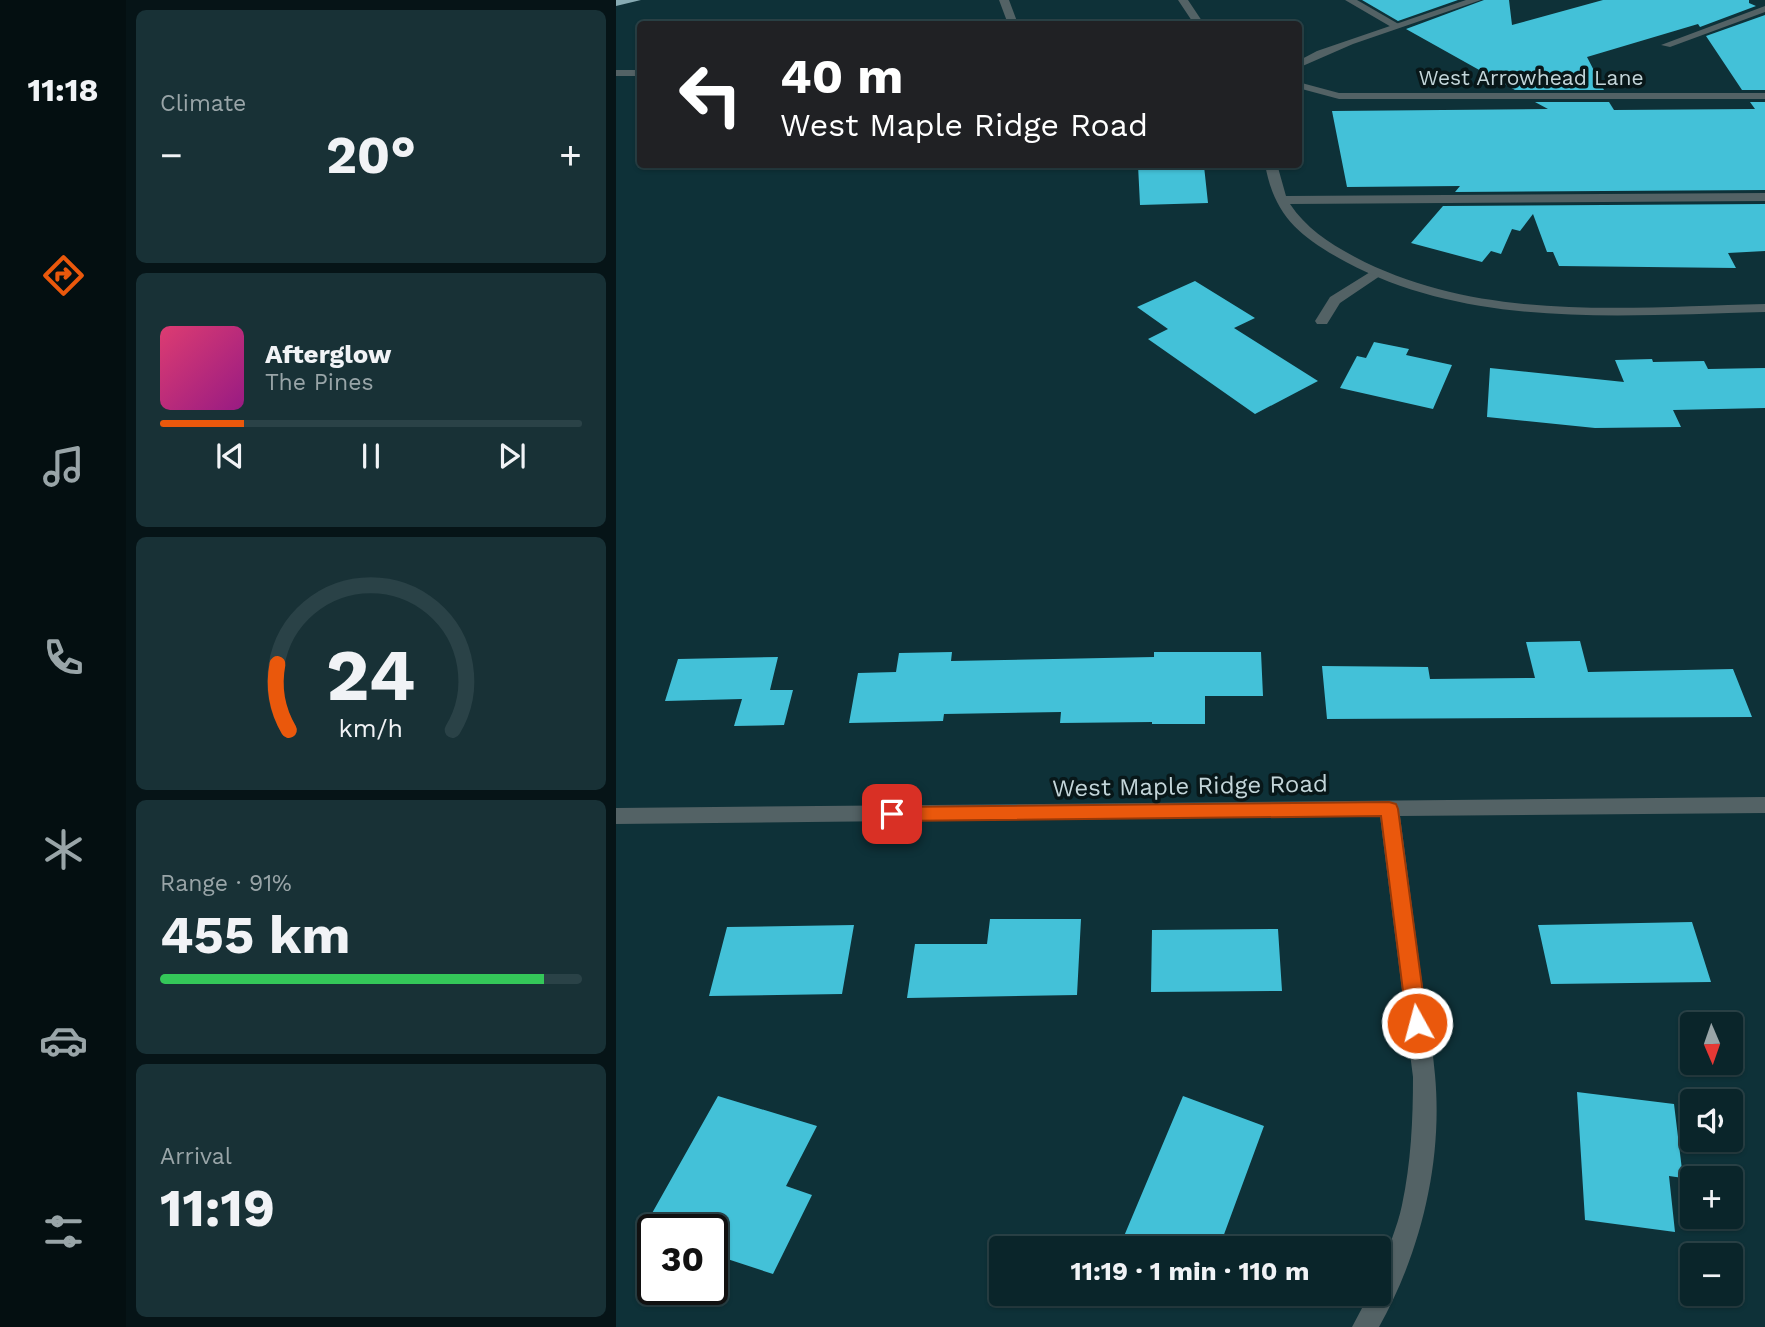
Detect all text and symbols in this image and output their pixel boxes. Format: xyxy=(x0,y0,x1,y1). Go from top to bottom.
text: 40 m xyxy=(780,47,903,105)
icon: left xyxy=(665,49,756,140)
street label: West Arrowhead Lane xyxy=(1418,65,1644,90)
text: 11:18 xyxy=(27,71,99,109)
text: Climate xyxy=(160,90,246,117)
text: West Maple Ridge Road xyxy=(780,106,1148,144)
text: 20° xyxy=(326,125,416,186)
text: − xyxy=(160,133,183,177)
text: + xyxy=(559,133,582,177)
icon: directions xyxy=(39,251,88,300)
text: Afterglow xyxy=(265,339,391,369)
text: The Pines xyxy=(265,369,374,396)
icon: previous xyxy=(211,437,249,475)
icon: pause xyxy=(352,437,390,475)
icon: next xyxy=(493,437,531,475)
icon: music xyxy=(39,442,88,491)
text: 24 xyxy=(326,632,416,718)
icon: phone xyxy=(39,633,88,682)
text: km/h xyxy=(339,713,403,742)
street label: West Maple Ridge Road xyxy=(1052,770,1328,802)
pin xyxy=(862,784,922,844)
icon: arrive xyxy=(873,795,911,833)
icon: climate xyxy=(39,825,88,874)
text: Range · 91% xyxy=(160,870,292,897)
text: 455 km xyxy=(160,905,350,966)
position arrow xyxy=(1380,986,1454,1060)
north arrow xyxy=(1680,1012,1743,1074)
map controls xyxy=(1680,1012,1743,1306)
icon: car xyxy=(39,1016,88,1065)
button: sound xyxy=(1680,1089,1743,1152)
text: Arrival xyxy=(160,1143,232,1170)
button: + xyxy=(1680,1166,1743,1229)
text: 11:19 xyxy=(160,1178,275,1239)
icon: filters xyxy=(39,1207,88,1256)
speed limit sign: 30 xyxy=(637,1214,728,1305)
button: − xyxy=(1680,1243,1743,1306)
text: 11:19 · 1 min · 110 m xyxy=(1071,1256,1309,1286)

